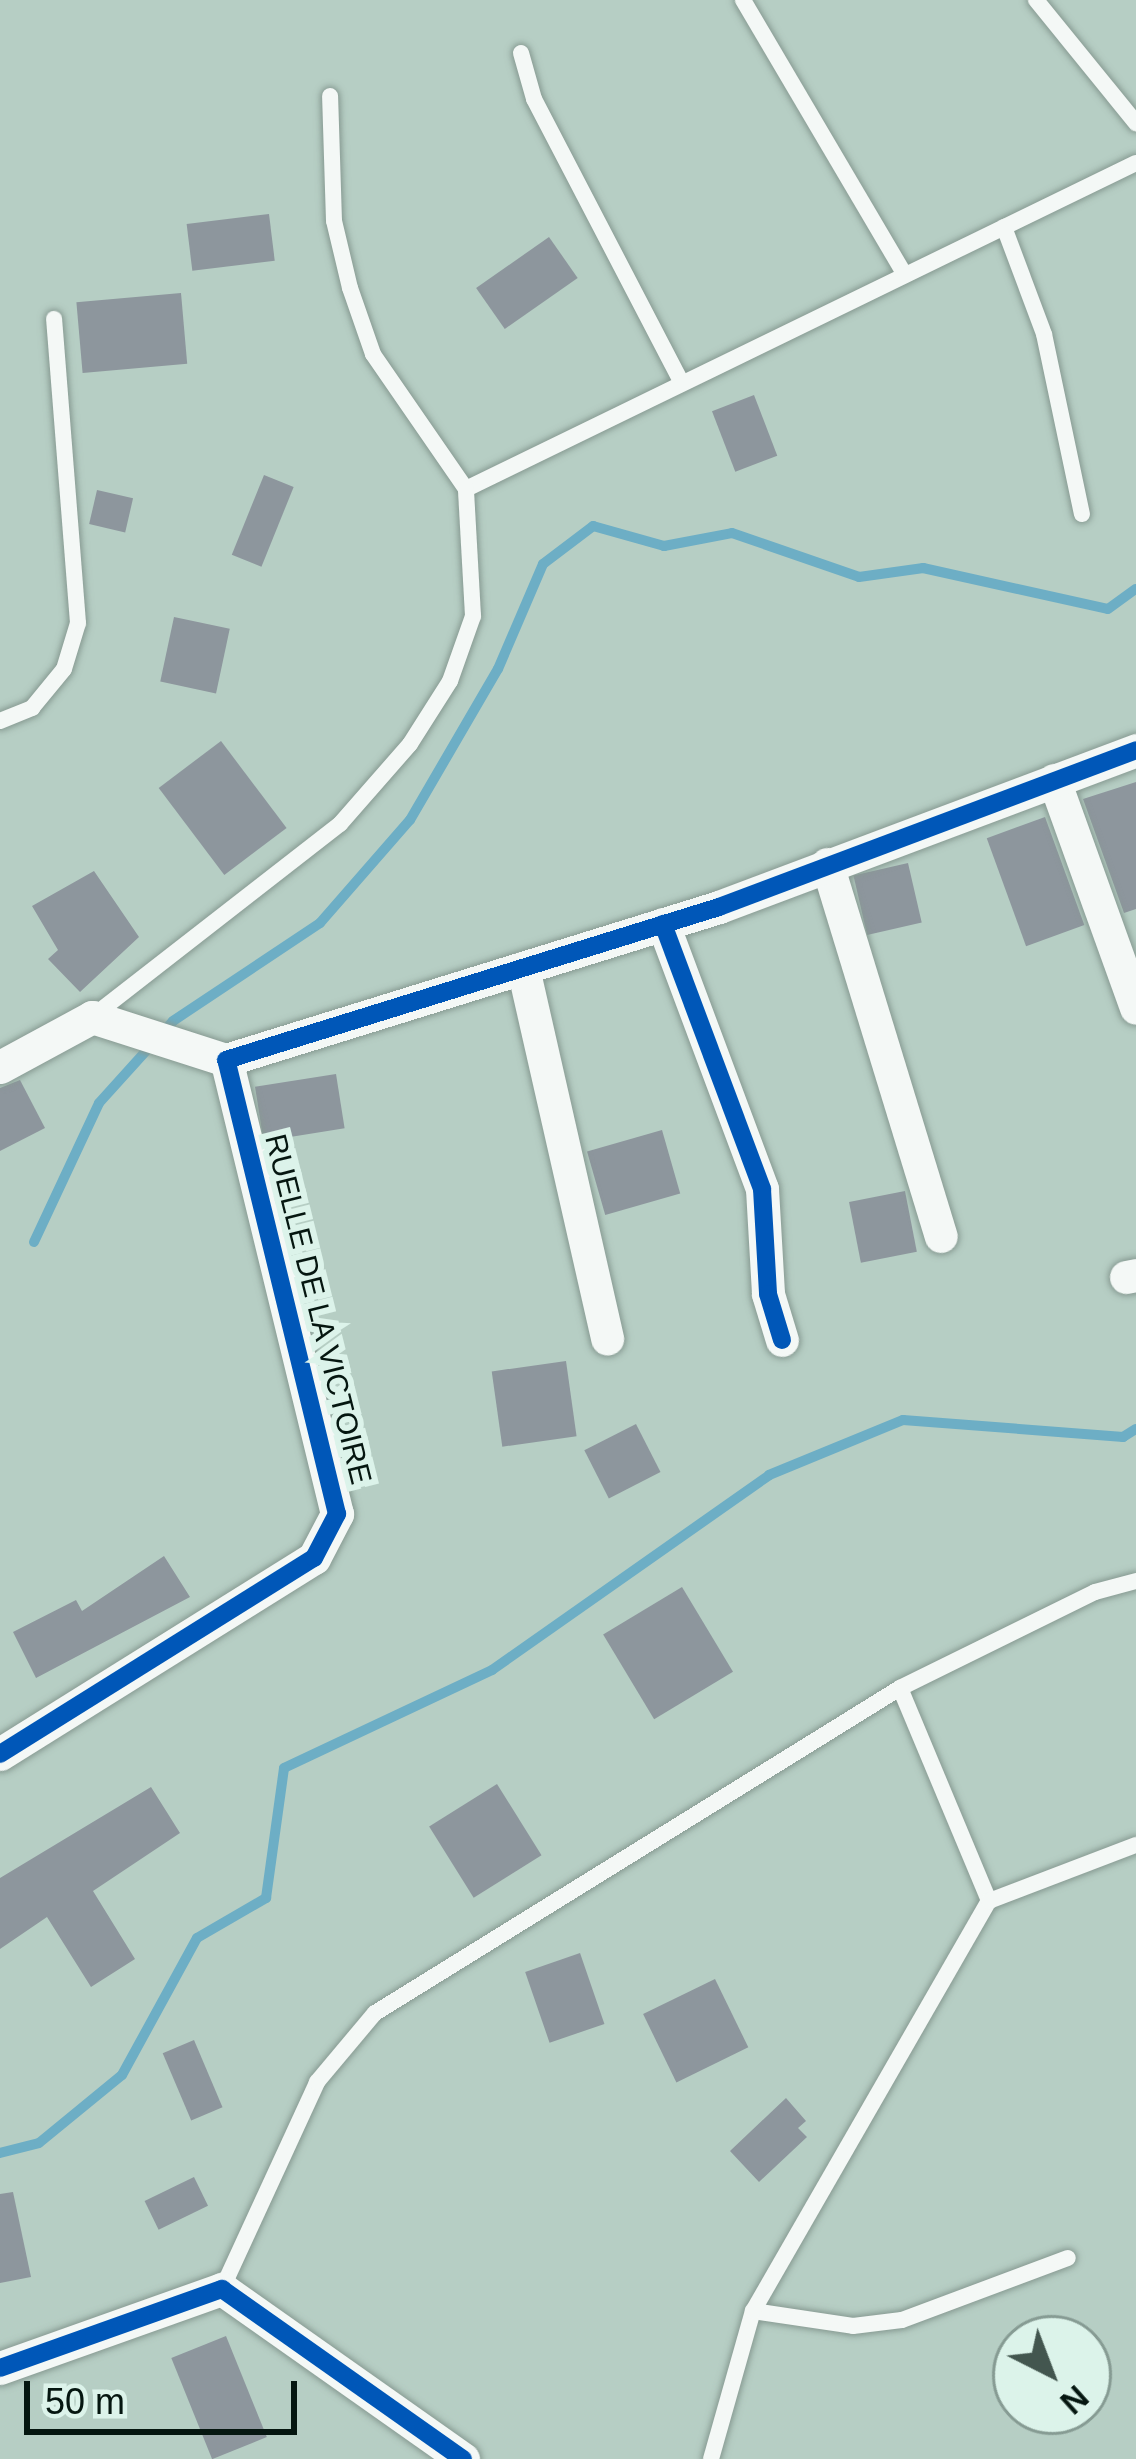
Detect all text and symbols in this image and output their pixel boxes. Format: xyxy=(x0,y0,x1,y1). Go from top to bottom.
street label: RUELLE DE LA VICTOIRE xyxy=(257,1129,379,1489)
north arrow xyxy=(992,2315,1112,2435)
scale bar xyxy=(30,2357,303,2431)
text: N xyxy=(1053,2378,1096,2422)
text: 50 m xyxy=(45,2381,125,2422)

